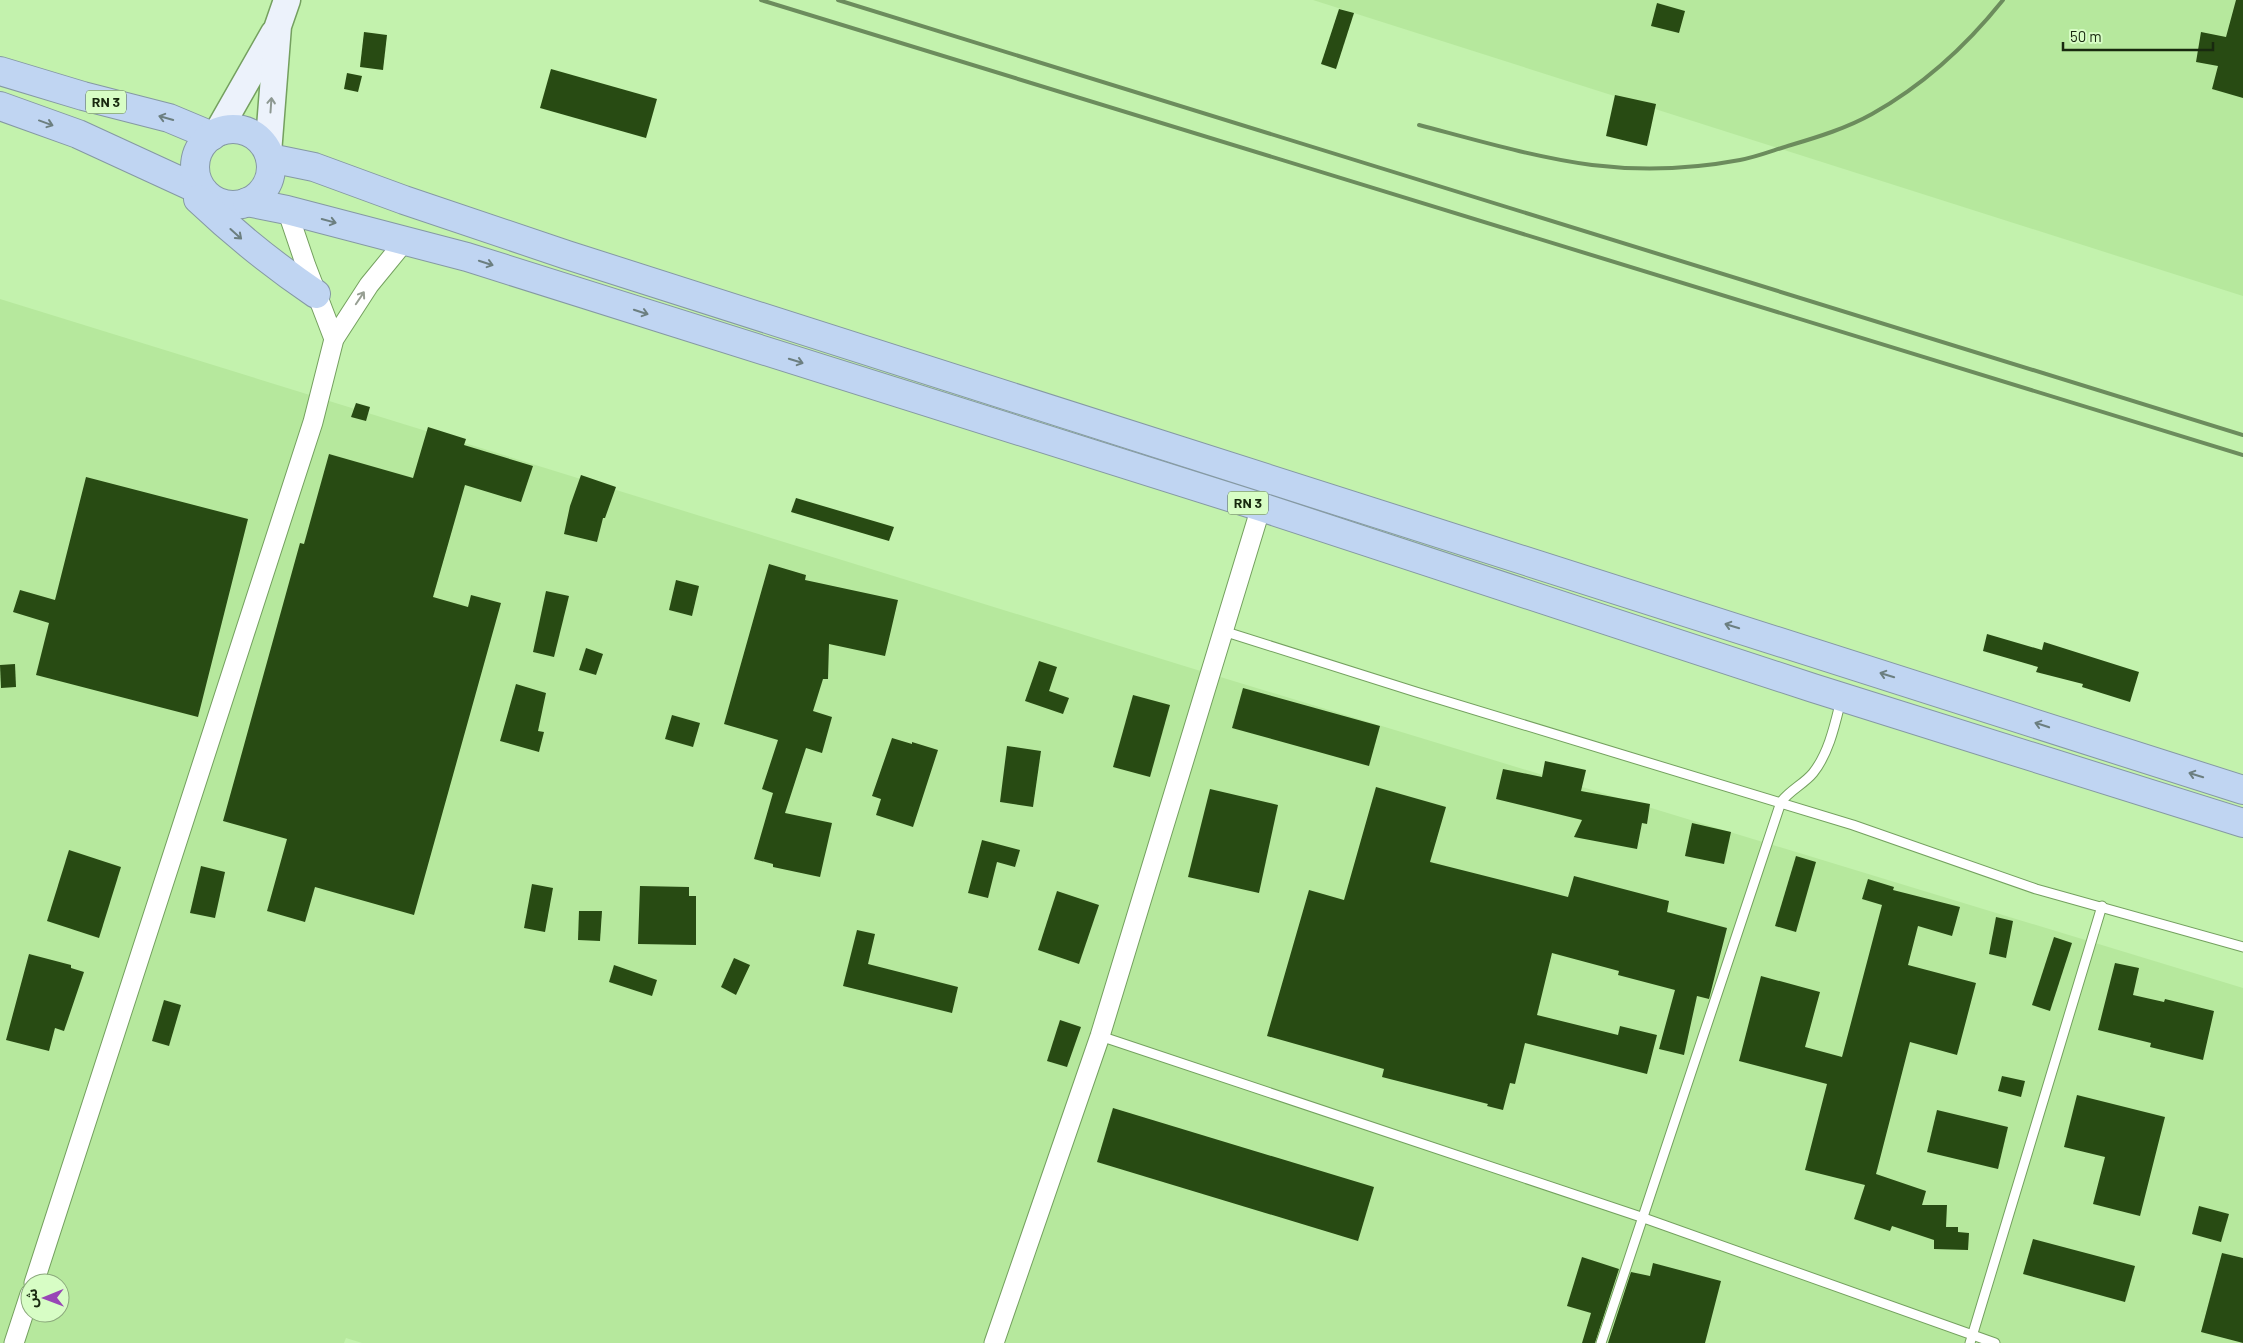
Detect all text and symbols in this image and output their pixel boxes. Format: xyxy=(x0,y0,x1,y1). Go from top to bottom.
scale bar xyxy=(2063,20,2213,52)
text: 50 m xyxy=(2070,27,2102,45)
road number: RN 3 xyxy=(86,90,126,114)
one-way arrow xyxy=(267,97,276,113)
one-way arrow xyxy=(159,112,175,122)
one-way arrow xyxy=(38,119,53,128)
one-way arrow xyxy=(321,217,337,226)
one-way arrow xyxy=(230,228,243,240)
one-way arrow xyxy=(478,259,493,268)
one-way arrow xyxy=(355,291,365,305)
one-way arrow xyxy=(633,308,648,317)
one-way arrow xyxy=(788,356,804,366)
road number: RN 3 xyxy=(1228,492,1268,514)
one-way arrow xyxy=(1725,621,1741,631)
one-way arrow xyxy=(1880,670,1896,679)
one-way arrow xyxy=(2035,720,2050,729)
one-way arrow xyxy=(2189,770,2205,780)
north arrow xyxy=(20,1273,70,1323)
text: ش xyxy=(23,1288,40,1308)

